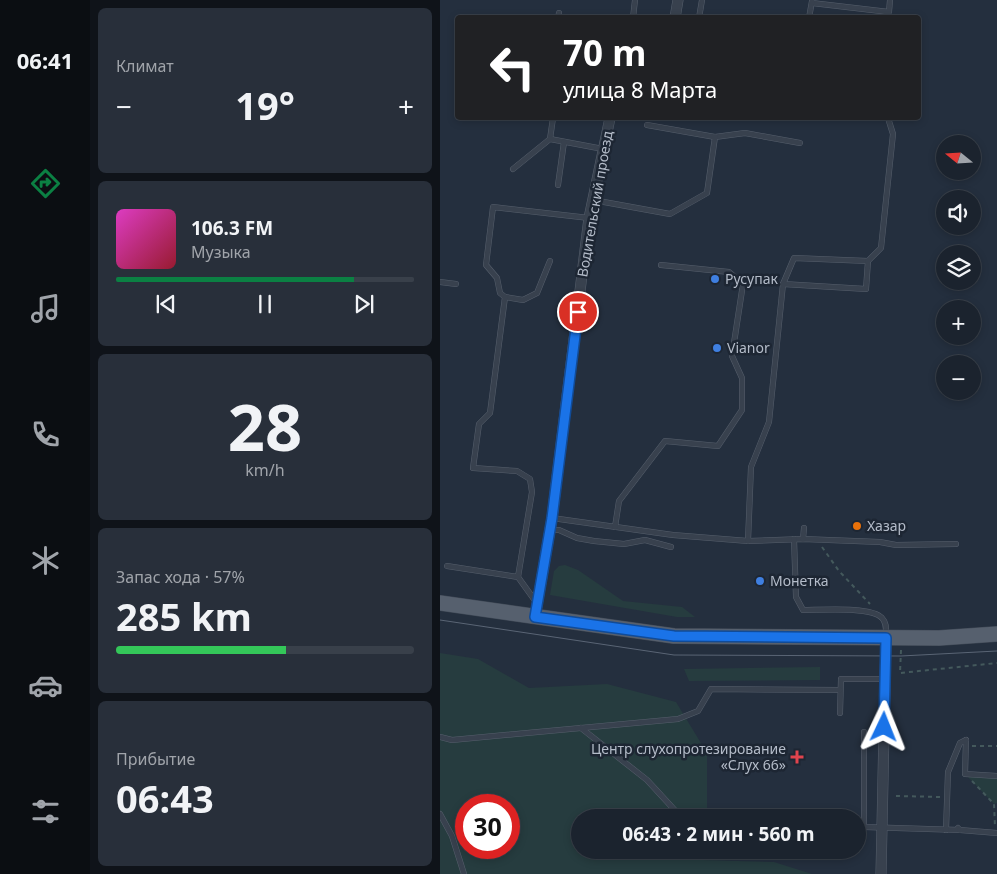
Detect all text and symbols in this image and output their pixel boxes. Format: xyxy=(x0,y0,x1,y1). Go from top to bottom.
text: 70 m xyxy=(563,29,646,76)
icon: left xyxy=(480,35,545,100)
text: 06:41 xyxy=(17,45,73,75)
text: Климат xyxy=(116,55,174,77)
text: улица 8 Марта xyxy=(563,74,717,104)
text: 19° xyxy=(235,79,295,131)
text: − xyxy=(116,87,132,125)
text: + xyxy=(398,87,414,125)
street label: Водительский проезд xyxy=(572,129,617,279)
north arrow xyxy=(936,135,981,180)
map controls xyxy=(936,135,981,400)
icon: directions xyxy=(28,166,63,201)
button: sound xyxy=(936,190,981,235)
text: 106.3 FM xyxy=(191,215,273,241)
text: Музыка xyxy=(191,241,251,263)
button: layers xyxy=(936,245,981,290)
place label: Русупак xyxy=(725,269,778,288)
marker: Русупак xyxy=(709,273,721,285)
icon: previous xyxy=(152,290,180,318)
icon: pause xyxy=(251,290,279,318)
icon: next xyxy=(350,290,378,318)
icon: music xyxy=(28,291,63,326)
pin xyxy=(557,291,599,333)
icon: arrive xyxy=(564,298,592,326)
button: + xyxy=(936,300,981,345)
place label: Vianor xyxy=(727,338,770,357)
marker: Vianor xyxy=(711,342,723,354)
button: − xyxy=(936,355,981,400)
text: 28 xyxy=(228,382,302,470)
icon: phone xyxy=(28,417,63,452)
text: km/h xyxy=(245,459,285,481)
place label: Хазар xyxy=(867,516,906,535)
marker: Хазар xyxy=(851,520,863,532)
icon: climate xyxy=(28,543,63,578)
text: Запас хода · 57% xyxy=(116,566,245,588)
place label: Монетка xyxy=(770,571,829,590)
marker: Монетка xyxy=(754,575,766,587)
text: 285 km xyxy=(116,590,252,642)
icon: car xyxy=(28,668,63,703)
position arrow xyxy=(857,700,909,752)
place label: Центр слухопротезирование «Слух 66» xyxy=(591,739,786,774)
text: Прибытие xyxy=(116,748,195,770)
marker: Центр слухопротезирование «Слух 66» xyxy=(790,750,804,764)
text: 06:43 xyxy=(116,772,214,824)
icon: filters xyxy=(28,794,63,829)
speed limit sign: 30 xyxy=(455,794,520,859)
text: 06:43 · 2 мин · 560 m xyxy=(622,821,815,847)

